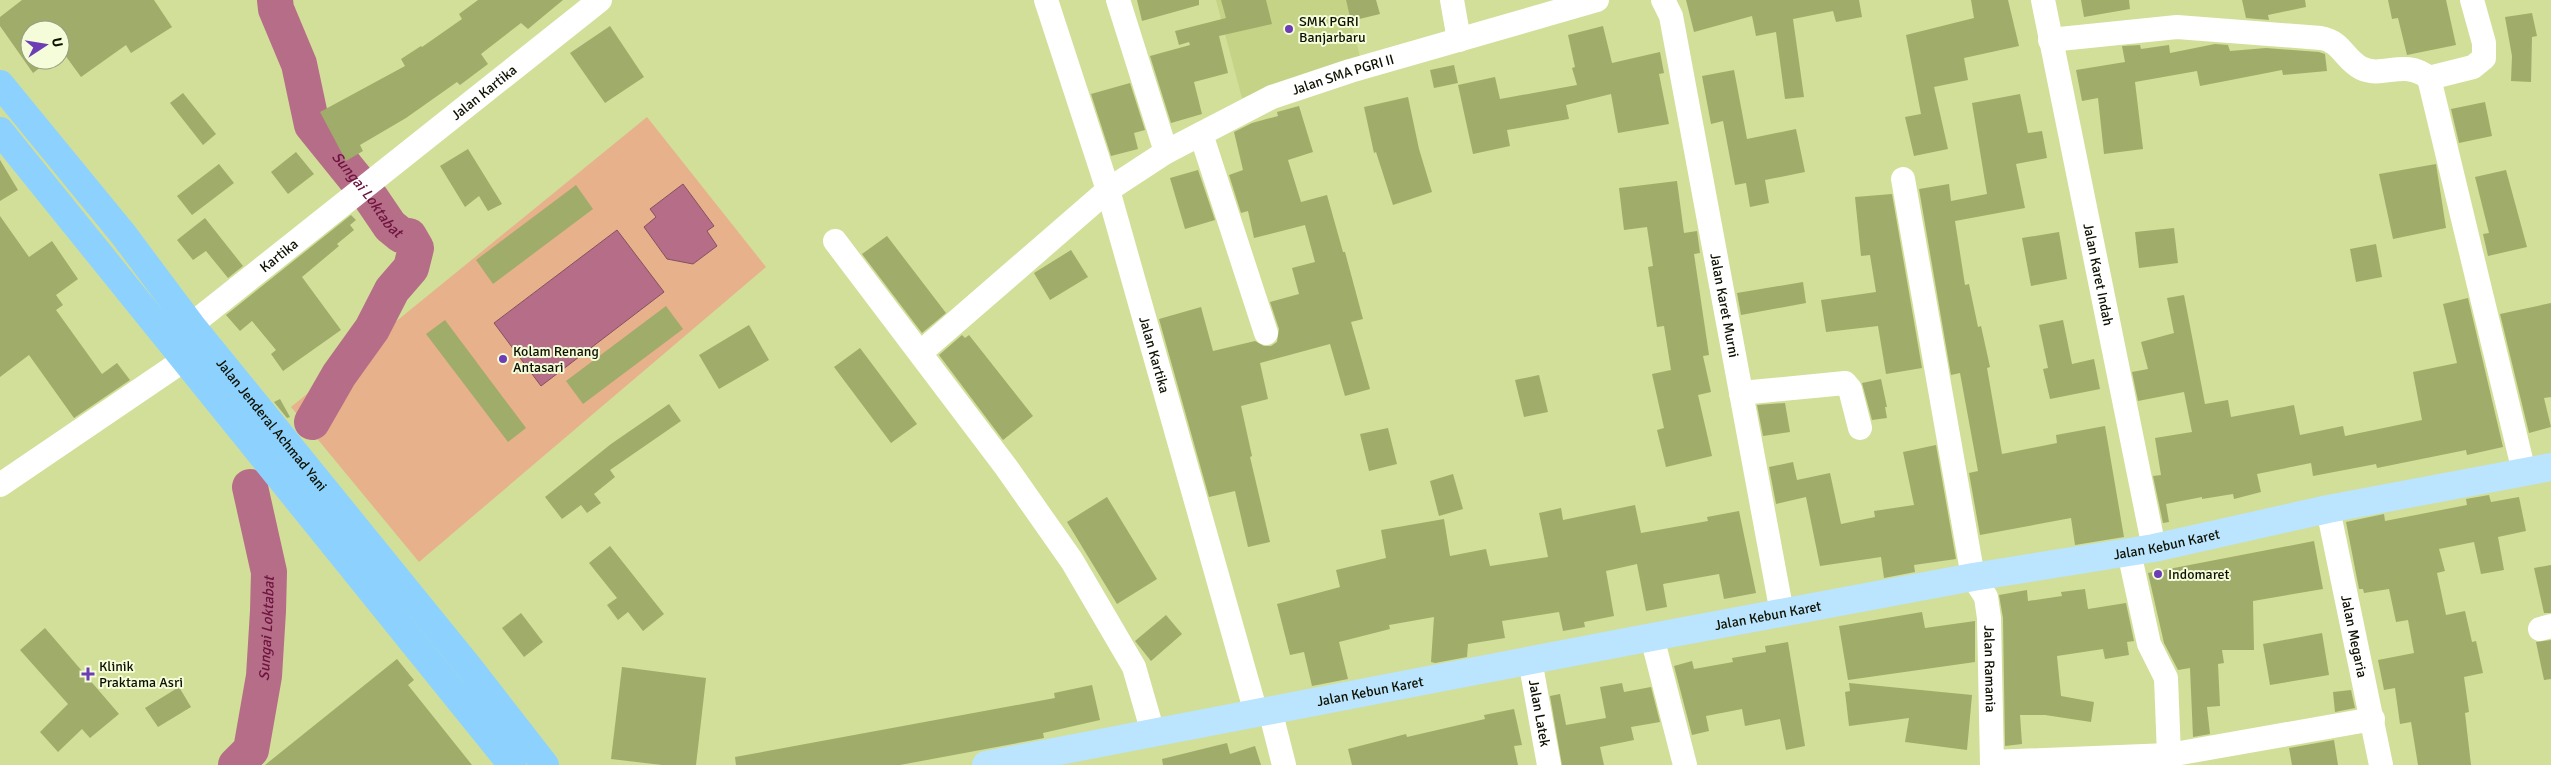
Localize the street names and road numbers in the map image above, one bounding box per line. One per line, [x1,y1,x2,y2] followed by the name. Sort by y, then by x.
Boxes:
[1289,50,1396,98] street label: Jalan SMA PGRI II
[448,61,520,124] street label: Jalan Kartika
[2080,222,2117,327] street label: Jalan Karet Indah
[256,235,301,276] street label: Kartika
[1707,252,1743,359] street label: Jalan Karet Murni
[1136,314,1174,395] street label: Jalan Kartika
[213,355,331,495] street label: Jalan Jenderal Achmad Yani
[2112,525,2221,563] street label: Jalan Kebun Karet
[2337,593,2371,679] street label: Jalan Megaria
[1713,597,1823,634] street label: Jalan Kebun Karet
[1981,625,1999,713] street label: Jalan Ramania
[1315,673,1425,710] street label: Jalan Kebun Karet
[1525,678,1554,748] street label: Jalan Latek

